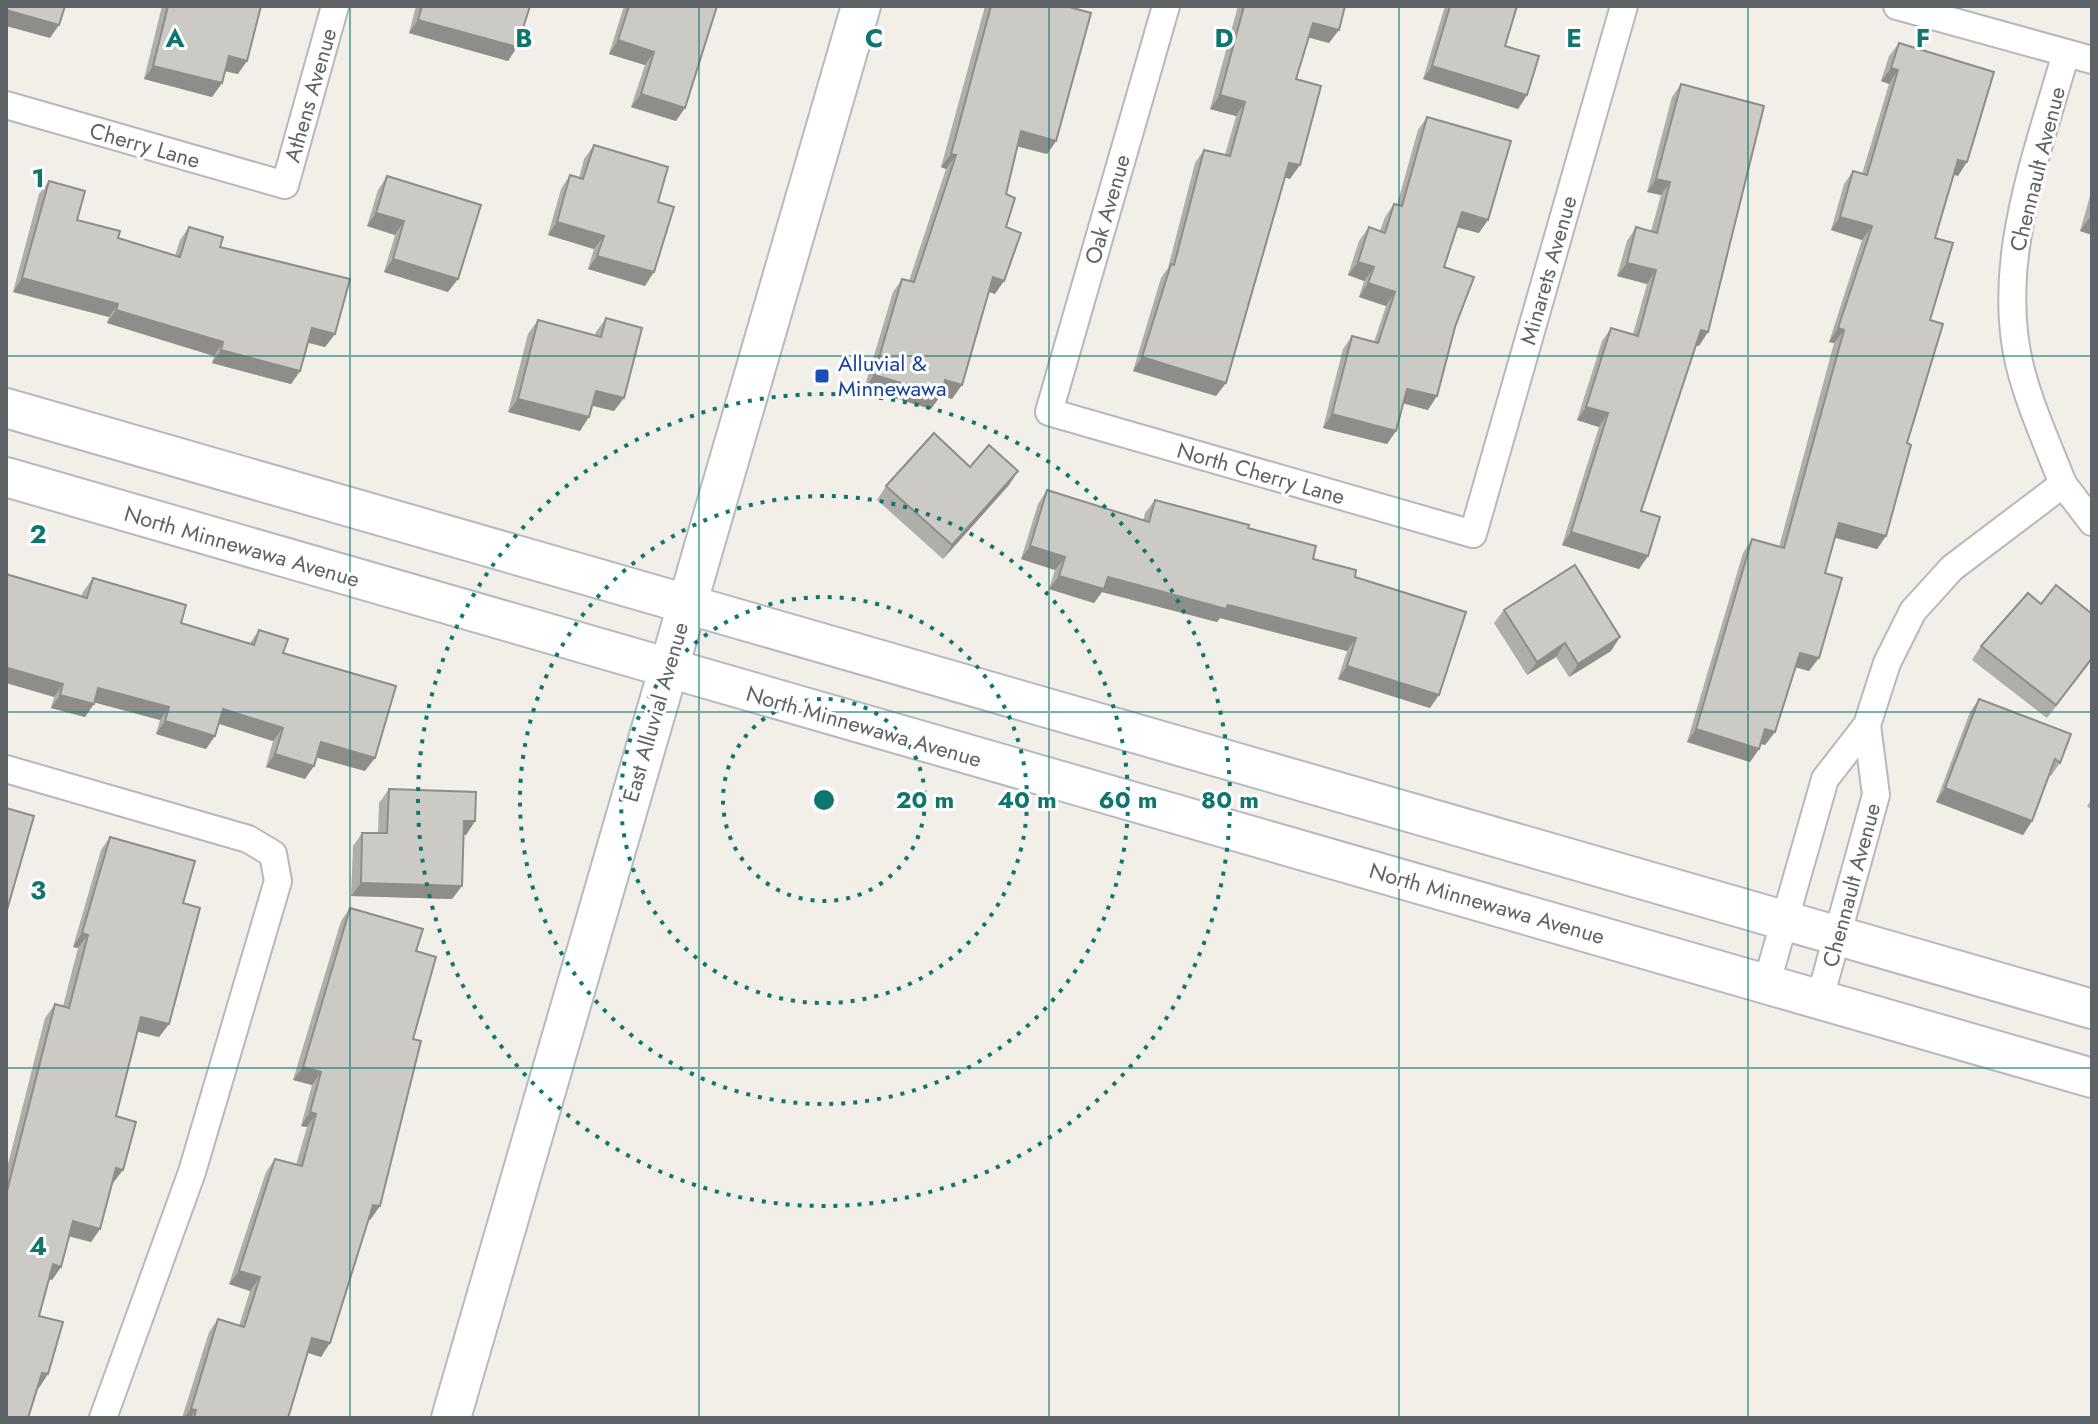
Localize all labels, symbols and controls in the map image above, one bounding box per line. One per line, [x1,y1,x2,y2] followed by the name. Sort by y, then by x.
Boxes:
[164,19,185,57] text: A
[515,19,533,57] text: B
[865,19,883,57] text: C
[1214,19,1234,57] text: D
[1566,19,1582,57] text: E
[1916,19,1930,57] text: F
[276,24,344,166] street label: Athens Avenue
[2001,83,2073,255] street label: Chennault Avenue
[86,114,204,176] street label: Cherry Lane
[1076,150,1138,268] street label: Oak Avenue
[31,159,45,197] text: 1
[1511,192,1585,348] street label: Minarets Avenue
[838,347,947,404] place label: Alluvial & Minnewawa
[813,367,831,385] marker: Alluvial & Minnewawa
[1173,434,1349,512] street label: North Cherry Lane
[120,497,364,595] street label: North Minnewawa Avenue
[29,515,47,553] text: 2
[614,618,696,806] street label: East Alluvial Avenue
[742,677,986,775] street label: North Minnewawa Avenue
[896,782,954,817] text: 20 m
[997,782,1057,817] text: 40 m
[1099,782,1157,817] text: 60 m
[1201,782,1259,817] text: 80 m
[810,786,838,814] centre of rings
[1814,799,1888,971] street label: Chennault Avenue
[1365,854,1609,952] street label: North Minnewawa Avenue
[30,871,46,909] text: 3
[29,1227,47,1265] text: 4

